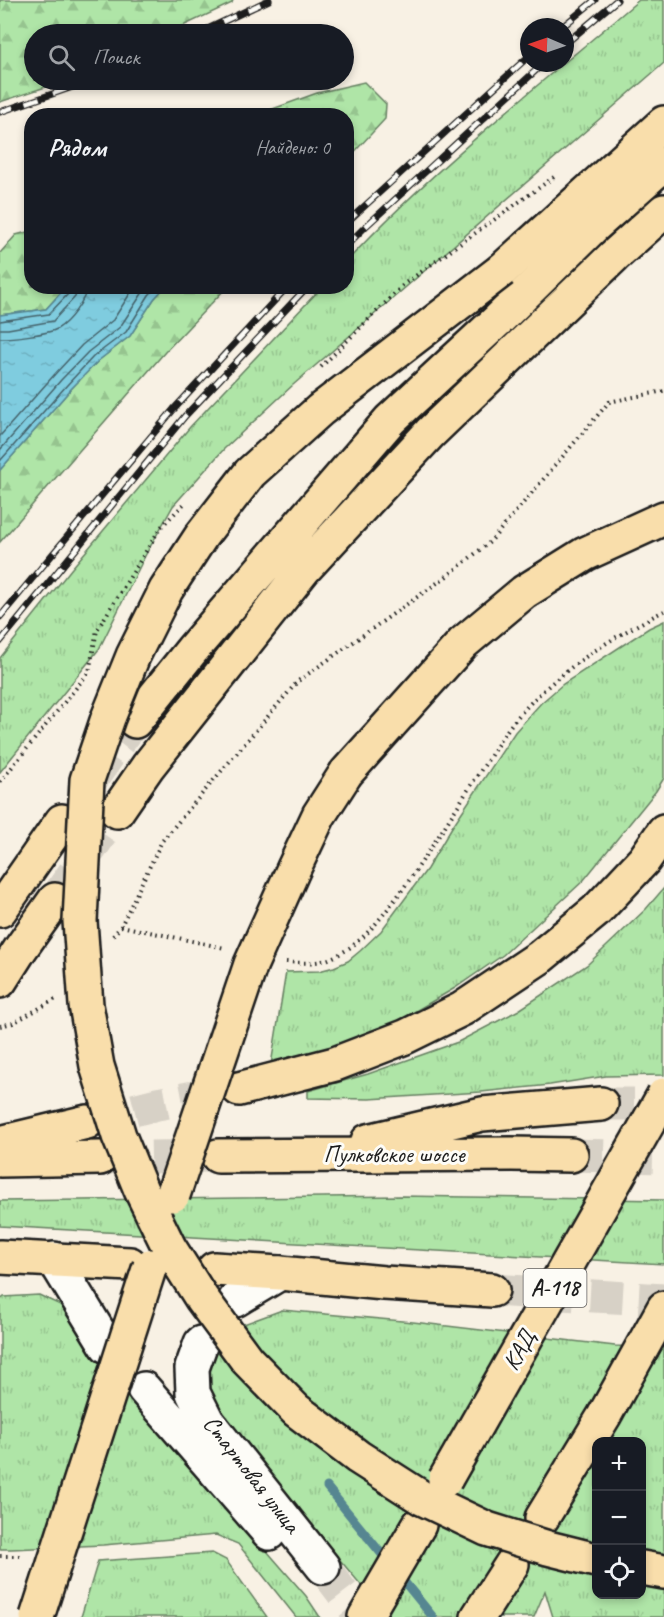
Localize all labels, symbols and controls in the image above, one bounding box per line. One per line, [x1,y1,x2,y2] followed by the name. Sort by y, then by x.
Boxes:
[520,18,574,72] north arrow
[24,24,354,90] search box
[45,41,78,74] icon: search
[93,43,139,71] text: Поиск
[48,131,106,164] text: Рядом
[255,135,330,160] text: Найдено: 0
[323,1139,467,1169] street label: Пулковское шоссе
[524,1269,586,1307] road number: А-118
[496,1323,543,1375] street label: КАД
[197,1409,308,1540] street label: Стартовая улица
[592,1437,646,1599] map controls
[592,1437,646,1491] button: +
[592,1491,646,1545] button: −
[592,1545,646,1599] button: locate

